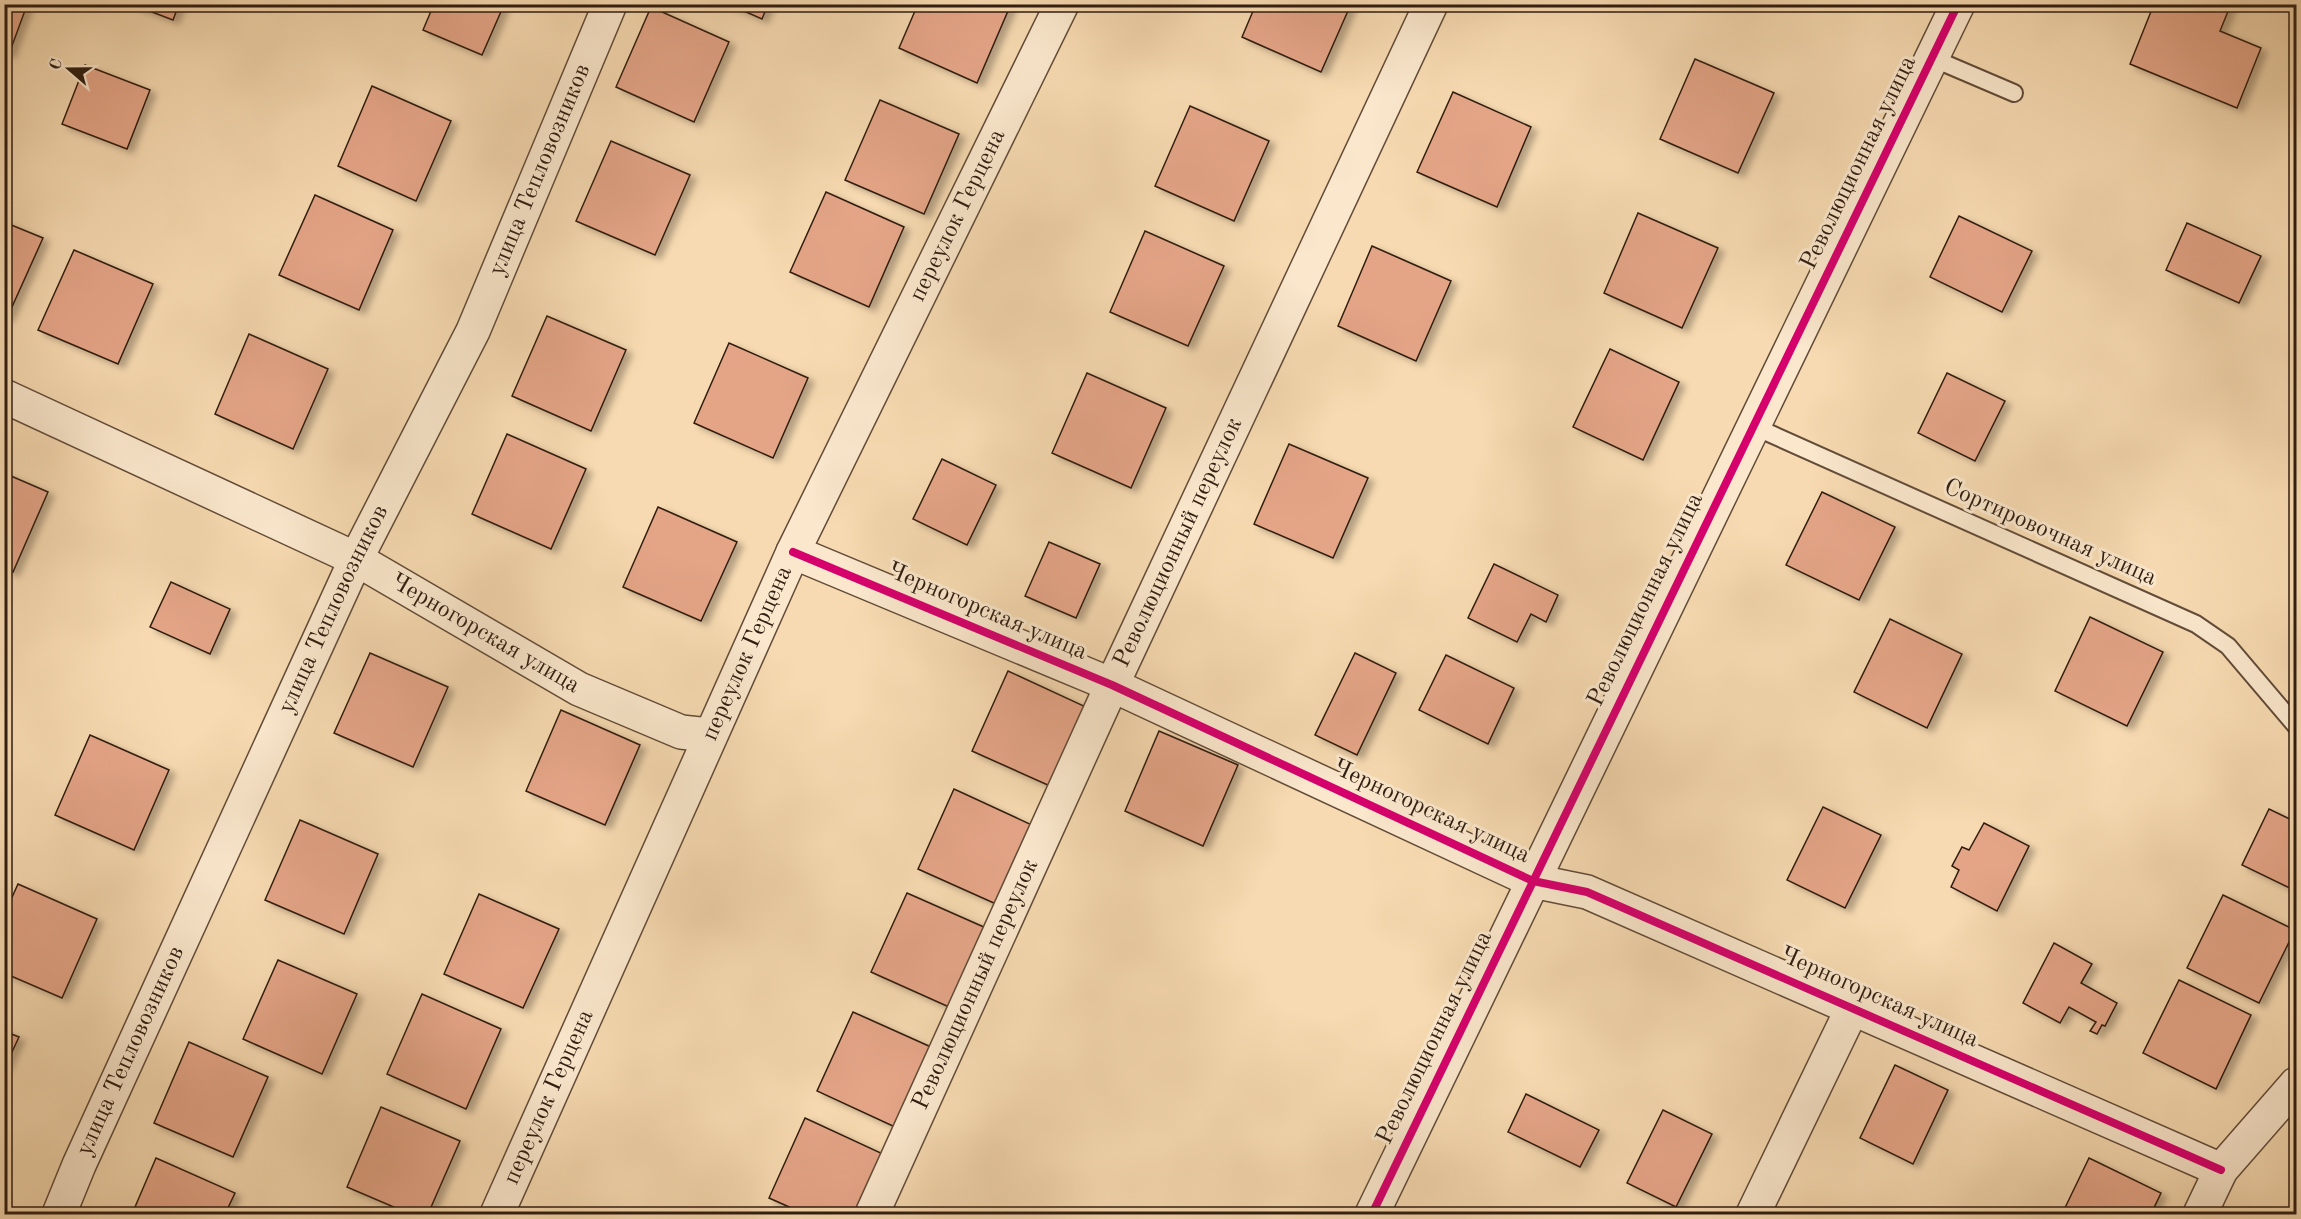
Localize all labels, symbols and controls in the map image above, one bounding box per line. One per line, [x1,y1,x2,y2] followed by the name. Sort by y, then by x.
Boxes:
[39,39,99,99] north arrow
[1797,52,1921,274] street label: Революционная улица
[47,57,66,72] text: С
[485,61,595,280] street label: улица Тепловозников
[906,126,1011,305] street label: переулок Герцена
[1110,414,1247,671] street label: Революционный переулок
[1940,475,2160,591] street label: Сортировочная улица
[1584,489,1708,711] street label: Революционная улица
[275,502,393,718] street label: улица Тепловозников
[884,559,1091,665] street label: Черногорская улица
[698,562,797,744] street label: переулок Герцена
[386,570,584,699] street label: Черногорская улица
[1329,756,1533,868] street label: Черногорская улица
[909,855,1043,1114] street label: Революционный переулок
[1373,927,1497,1149] street label: Революционная улица
[73,943,189,1160] street label: улица Тепловозников
[1776,943,1982,1053] street label: Черногорская улица
[500,1006,599,1188] street label: переулок Герцена

